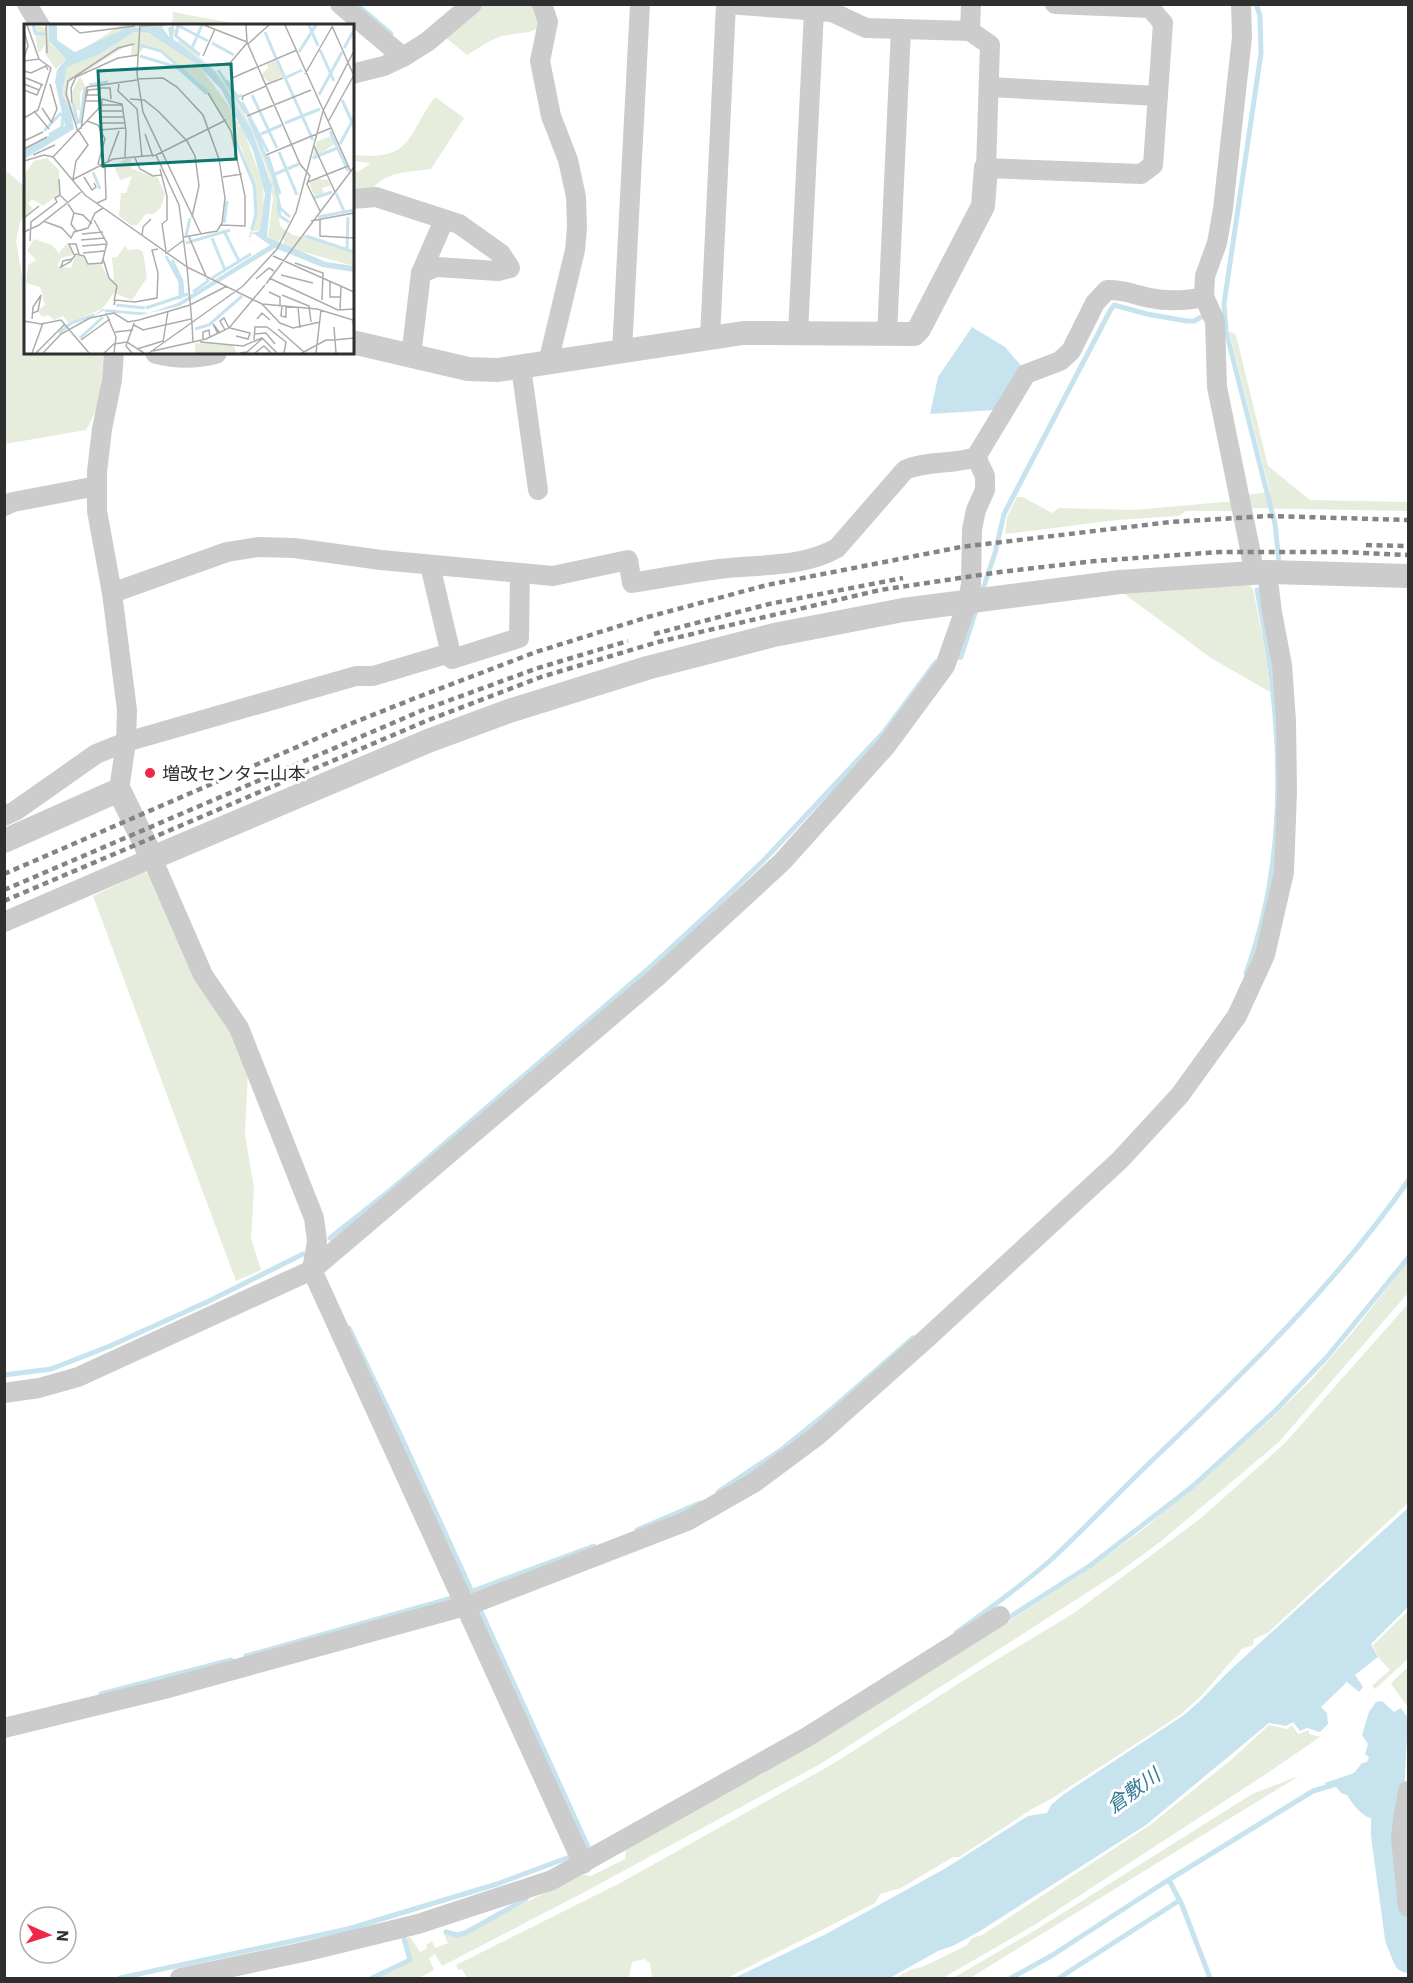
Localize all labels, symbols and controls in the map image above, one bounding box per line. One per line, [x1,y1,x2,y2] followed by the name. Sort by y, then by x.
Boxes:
[24,24,354,354] inset map
[162,762,306,785] place label: 増改センター山本
[143,766,157,780] marker: 増改センター山本
[1101,1760,1167,1819] water label: 倉敷川
[18,1905,78,1965] north arrow
[53,1929,73,1942] text: N

